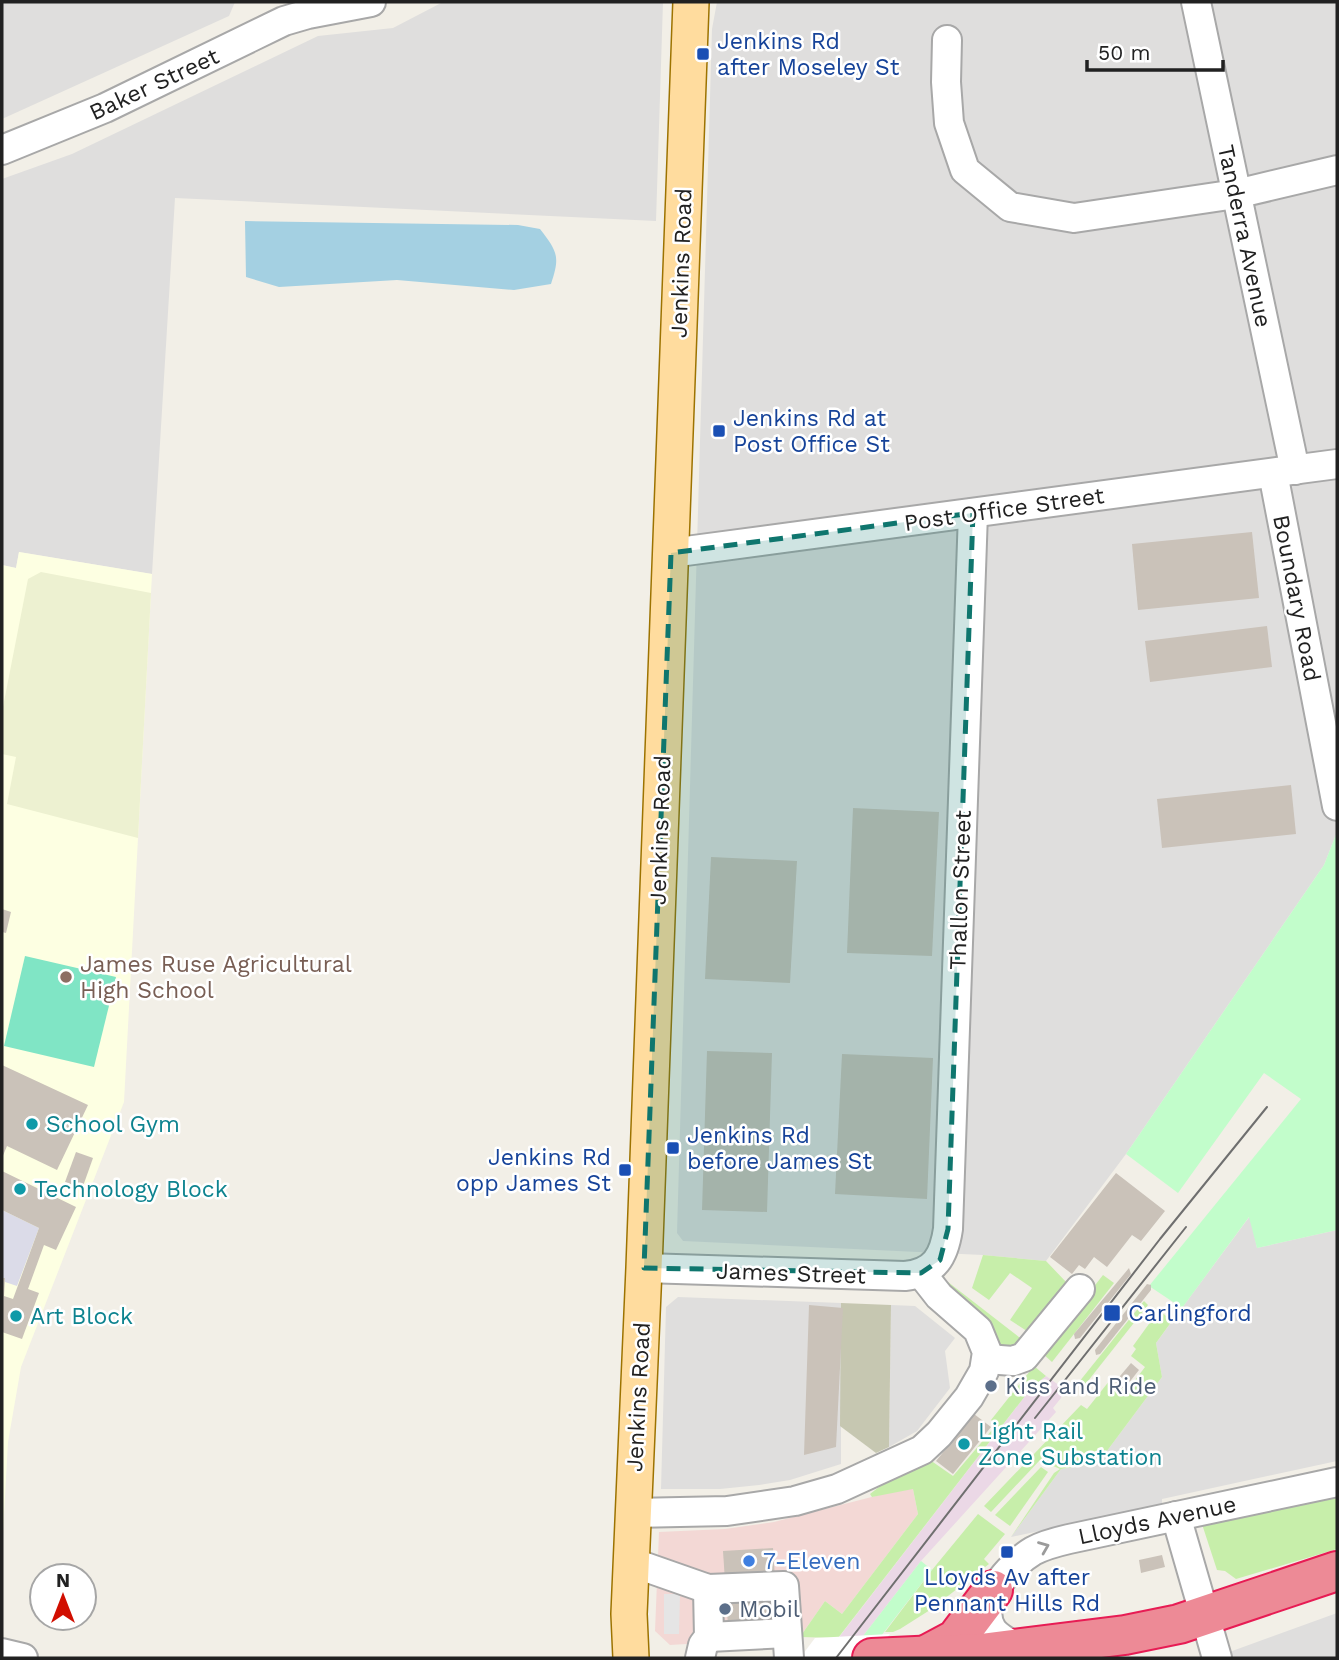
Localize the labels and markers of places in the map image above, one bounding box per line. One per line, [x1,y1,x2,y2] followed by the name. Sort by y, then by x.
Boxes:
[717,28,900,81] place label: Jenkins Rd after Moseley St
[695,46,711,62] marker: Jenkins Rd after Moseley St
[733,405,890,458] place label: Jenkins Rd at Post Office St
[711,423,727,439] marker: Jenkins Rd at Post Office St
[80,951,352,1004] place label: James Ruse Agricultural High School
[58,969,74,985] marker: James Ruse Agricultural High School
[46,1111,180,1138] place label: School Gym
[24,1116,40,1132] marker: School Gym
[687,1122,872,1175] place label: Jenkins Rd before James St
[665,1140,681,1156] marker: Jenkins Rd before James St
[456,1144,611,1197] place label: Jenkins Rd opp James St
[617,1162,633,1178] marker: Jenkins Rd opp James St
[34,1176,228,1203] place label: Technology Block
[12,1181,28,1197] marker: Technology Block
[1128,1300,1252,1327] place label: Carlingford
[30,1303,133,1330] place label: Art Block
[1102,1303,1122,1323] marker: Carlingford
[8,1308,24,1324] marker: Art Block
[1005,1373,1157,1400] place label: Kiss and Ride
[983,1378,999,1394] marker: Kiss and Ride
[978,1418,1162,1471] place label: Light Rail Zone Substation
[956,1436,972,1452] marker: Light Rail Zone Substation
[999,1544,1015,1560] marker: Lloyds Av after Pennant Hills Rd
[763,1548,861,1575] place label: 7-Eleven
[741,1553,757,1569] marker: 7-Eleven
[914,1564,1100,1617] place label: Lloyds Av after Pennant Hills Rd
[739,1596,800,1623] place label: Mobil
[717,1601,733,1617] marker: Mobil

